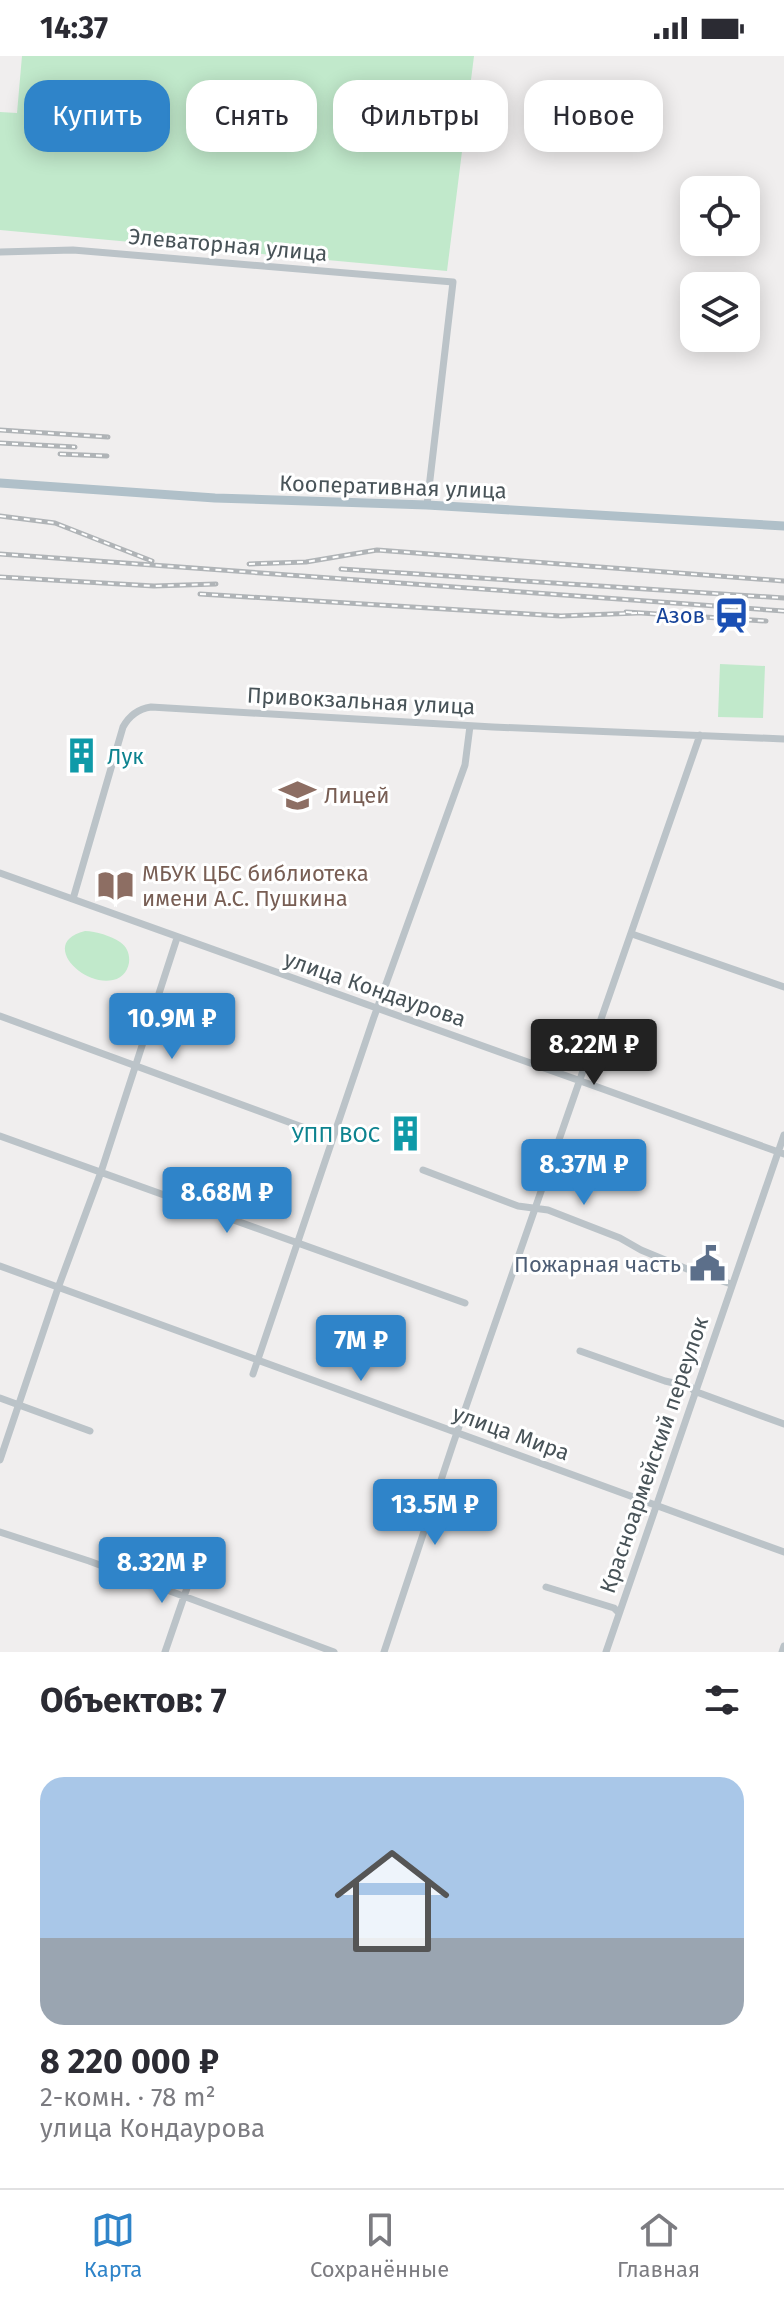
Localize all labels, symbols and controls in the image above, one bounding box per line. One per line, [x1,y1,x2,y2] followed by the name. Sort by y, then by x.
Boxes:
[40,10,108,46] text: 14:37
[24,80,170,152] chip: Купить
[186,80,317,152] chip: Снять
[333,80,508,152] chip: Фильтры
[524,80,663,152] chip: Новое
[680,176,760,352] map controls
[680,176,760,256] button: locate
[127,223,329,267] street label: Элеваторная улица
[680,272,760,352] button: layers
[279,470,507,504] street label: Кооперативная улица
[712,596,750,634] station icon: Азов
[656,602,705,629] place label: Азов
[246,682,476,720] street label: Привокзальная улица
[62,737,100,775] building icon: Лук
[107,743,144,770] place label: Лук
[279,776,317,814] school or university icon: Лицей
[324,782,390,809] place label: Лицей
[142,860,369,912] place label: МБУК ЦБС библиотека имени А.С. Пушкина
[97,867,135,905] library icon: МБУК ЦБС библиотека имени А.С. Пушкина
[281,945,469,1033] street label: улица Кондаурова
[98,993,246,1061] pin: 10.9M ₽
[127,1003,217,1034] text: 10.9M ₽
[520,1019,668,1087] pin: 8.22M ₽
[549,1029,639,1060] text: 8.22M ₽
[387,1115,425,1153] building icon: УПП ВОС
[292,1121,380,1148] place label: УПП ВОС
[510,1139,658,1207] pin: 8.37M ₽
[539,1149,629,1180] text: 8.37M ₽
[153,1167,301,1235] pin: 8.68M ₽
[181,1177,273,1208] text: 8.68M ₽
[688,1245,726,1283] public building icon: Пожарная часть
[514,1251,681,1278] place label: Пожарная часть
[594,1313,714,1597] street label: Красноармейский переулок
[314,1315,408,1383] pin: 7M ₽
[334,1325,388,1356] text: 7M ₽
[449,1399,573,1467] street label: улица Мира
[361,1479,509,1547] pin: 13.5M ₽
[391,1489,479,1520] text: 13.5M ₽
[88,1537,236,1605] pin: 8.32M ₽
[117,1547,207,1578] text: 8.32M ₽
[700,1678,744,1722] icon: filters
[40,1680,227,1721] text: Объектов: 7
[320,1829,464,1973] icon: home
[40,2041,219,2082] text: 8 220 000 ₽
[40,2082,216,2113] text: 2-комн. · 78 m²
[40,2113,265,2144] text: улица Кондаурова
[84,2208,142,2283] tab: Карта
[310,2208,449,2283] tab: Сохранённые
[617,2208,700,2283] tab: Главная

